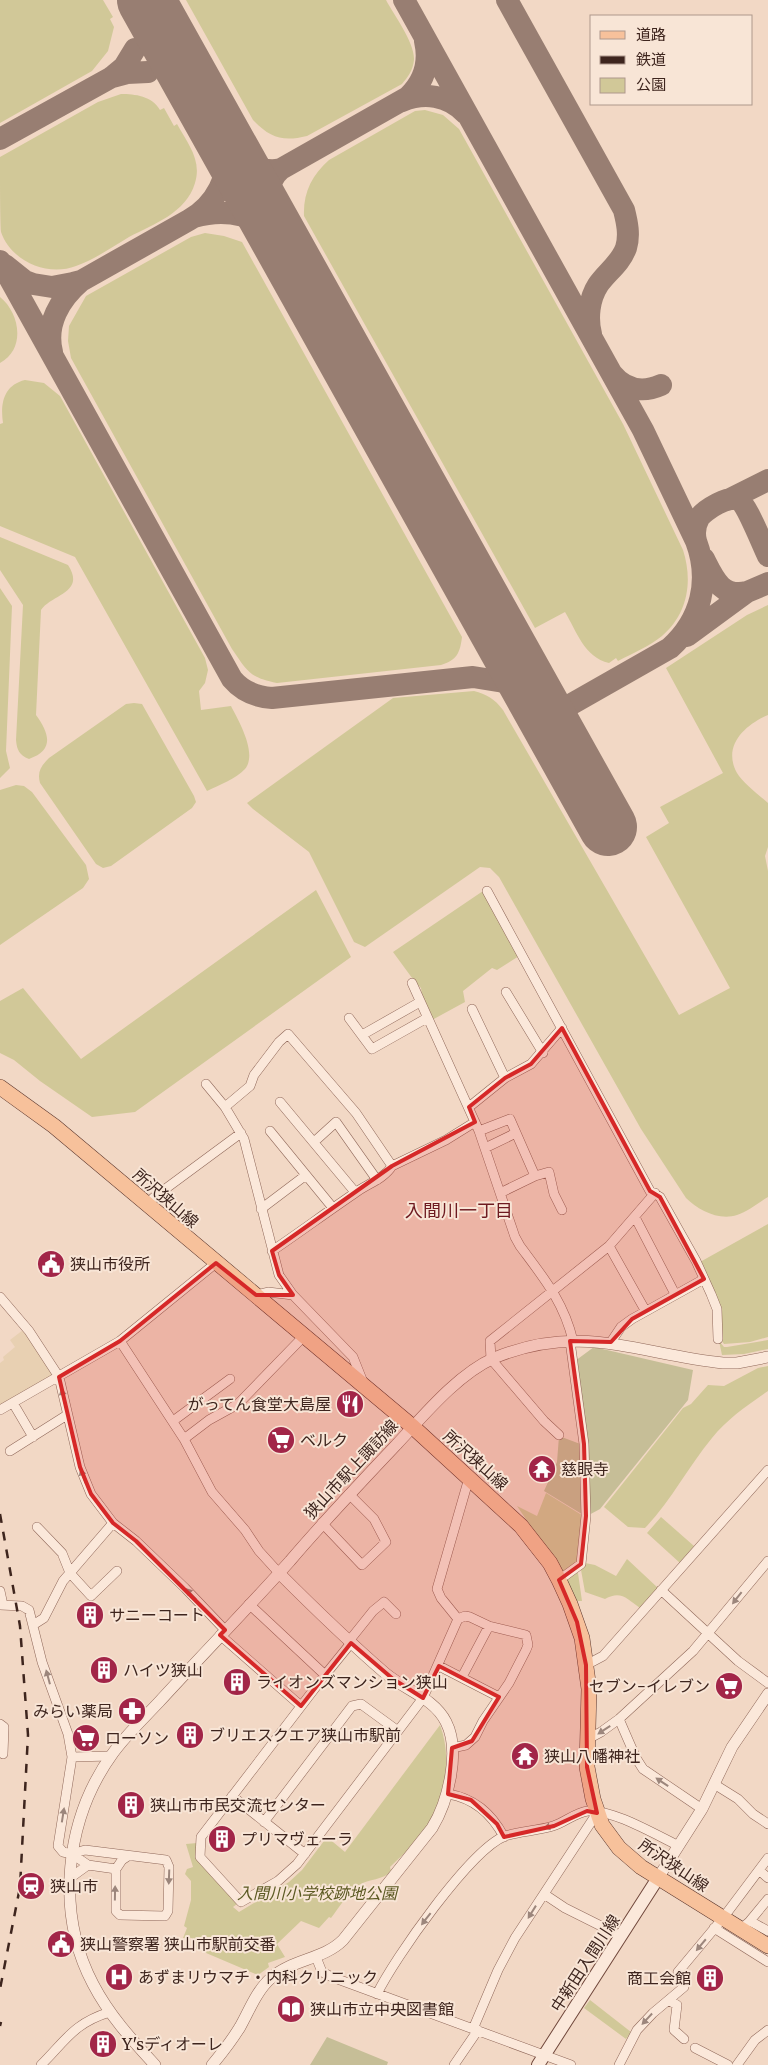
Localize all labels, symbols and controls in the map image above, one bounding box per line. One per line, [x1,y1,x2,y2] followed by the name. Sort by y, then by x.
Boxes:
[590,15,753,105] legend
[636,25,666,44] text: 道路
[636,50,666,69] text: 鉄道
[636,75,666,94] text: 公園
[129,1164,203,1232] street label: 所沢狭山線
[405,1199,513,1222] district label: 入間川一丁目
[36,1249,66,1279] public building icon: 狭山市役所
[70,1254,150,1274] place label: 狭山市役所
[59,1388,67,1403] one-way arrow
[335,1389,365,1419] restaurant icon: がってん食堂大島屋
[188,1394,331,1414] place label: がってん食堂大島屋
[300,1415,402,1523] street label: 狭山市駅上諏訪線
[266,1425,296,1455] supermarket icon: ベルク
[440,1426,512,1494] street label: 所沢狭山線
[300,1430,348,1450] place label: ベルク
[527,1454,557,1484] temple icon: 慈眼寺
[561,1459,609,1479] place label: 慈眼寺
[79,1468,87,1483] one-way arrow
[185,1589,197,1601] one-way arrow
[731,1592,742,1605] one-way arrow
[75,1600,105,1630] building icon: サニーコート
[109,1605,205,1625] place label: サニーコート
[89,1655,119,1685] building icon: ハイツ狭山
[123,1660,203,1680] place label: ハイツ狭山
[222,1667,252,1697] building icon: ライオンズマンション狭山
[44,1670,52,1685] one-way arrow
[714,1671,744,1701] supermarket icon: セブン-イレブン
[256,1672,448,1692] place label: ライオンズマンション狭山
[589,1676,710,1696] place label: セブン-イレブン
[117,1696,147,1726] pharmacy icon: みらい薬局
[33,1701,113,1721] place label: みらい薬局
[175,1720,205,1750] building icon: ブリエスクエア狭山市駅前
[71,1723,101,1753] supermarket icon: ローソン
[209,1725,401,1745] place label: ブリエスクエア狭山市駅前
[597,1725,610,1734] one-way arrow
[105,1728,169,1748] place label: ローソン
[510,1741,540,1771] temple icon: 狭山八幡神社
[544,1746,640,1766] place label: 狭山八幡神社
[655,1777,668,1787] one-way arrow
[116,1790,146,1820] building icon: 狭山市市民交流センター
[150,1795,326,1815] place label: 狭山市市民交流センター
[60,1807,68,1823] one-way arrow
[544,1822,559,1830] one-way arrow
[207,1824,237,1854] building icon: プリマヴェーラ
[241,1829,353,1849] place label: プリマヴェーラ
[635,1834,713,1896] street label: 所沢狭山線
[165,1869,173,1885] one-way arrow
[16,1871,46,1901] station icon: 狭山市
[50,1876,98,1896] place label: 狭山市
[237,1883,399,1903] park label: 入間川小学校跡地公園
[111,1885,119,1901] one-way arrow
[527,1906,536,1919] one-way arrow
[546,1911,624,2015] street label: 中新田入間川線
[421,1912,431,1926] one-way arrow
[46,1929,76,1959] public building icon: 狭山警察署 狭山市駅前交番
[80,1934,276,1954] place label: 狭山警察署 狭山市駅前交番
[695,1938,706,1951] one-way arrow
[104,1962,134,1992] hospital icon: あずまリウマチ・内科クリニック
[695,1963,725,1993] building icon: 商工会館
[138,1967,378,1987] place label: あずまリウマチ・内科クリニック
[627,1968,691,1988] place label: 商工会館
[276,1994,306,2024] library icon: 狭山市立中央図書館
[310,1999,454,2019] place label: 狭山市立中央図書館
[641,2013,653,2025] one-way arrow
[88,2029,118,2059] building icon: Y'sディオーレ
[121,2034,223,2054] place label: Y'sディオーレ

